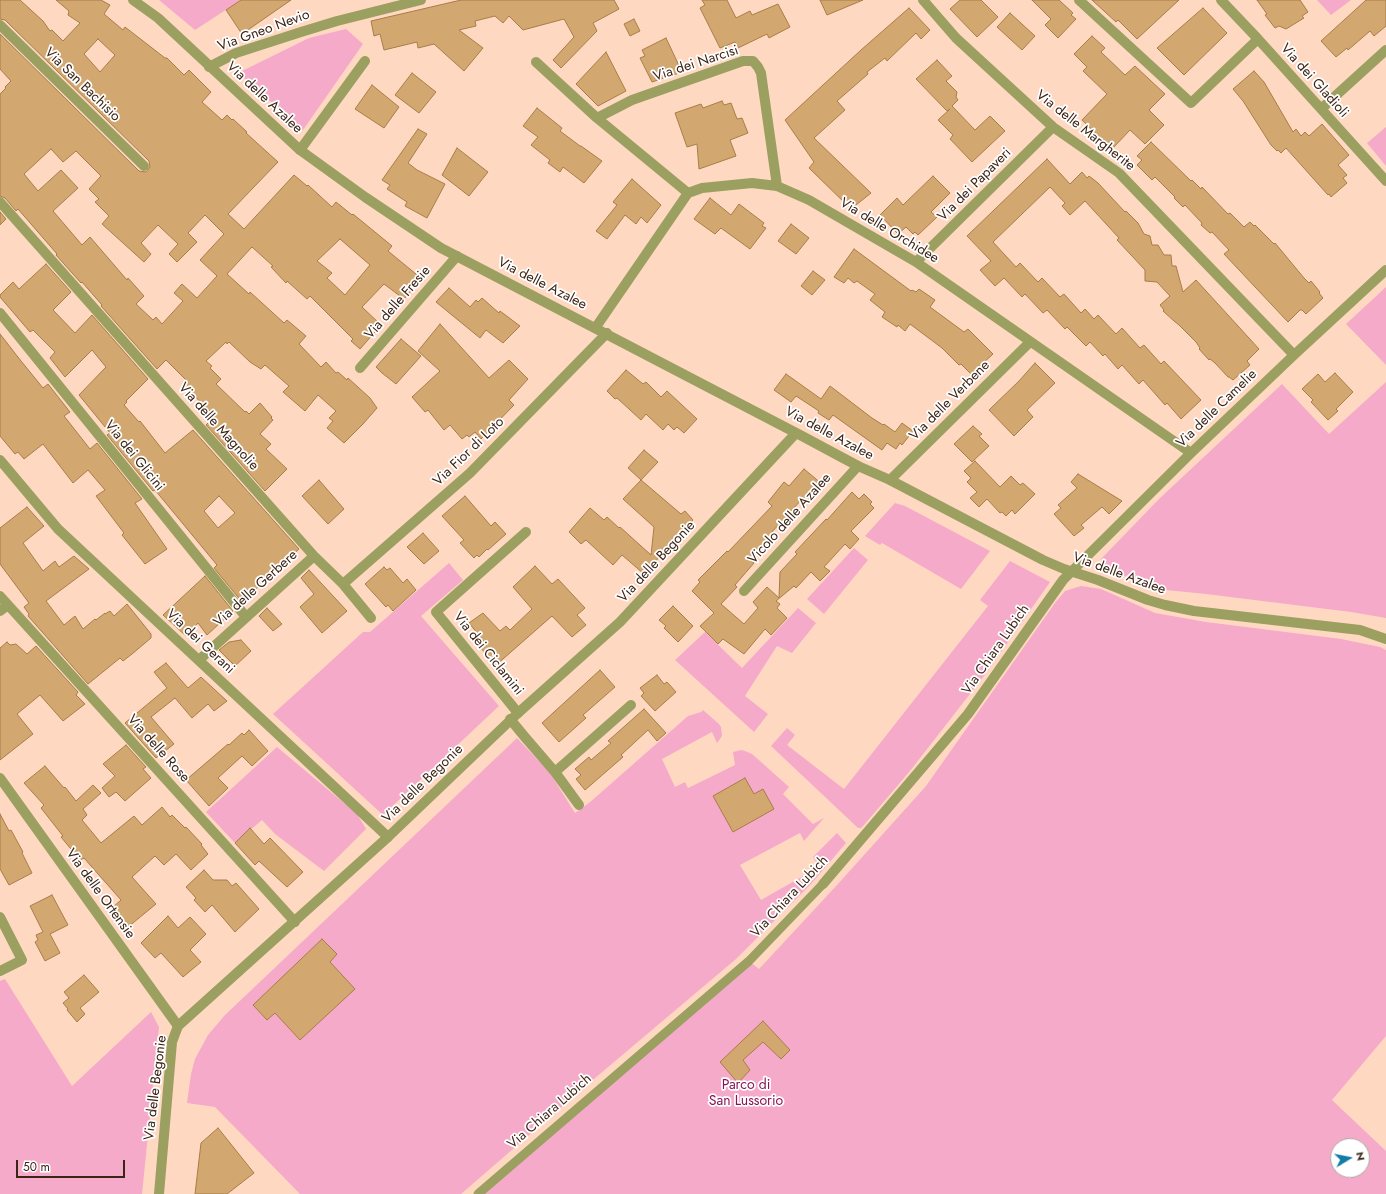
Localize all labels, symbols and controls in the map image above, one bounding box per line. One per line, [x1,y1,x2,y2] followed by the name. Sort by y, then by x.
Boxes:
[216,7,312,55] street label: Via Gneo Nevio
[1276,41,1352,121] street label: Via dei Gladioli
[651,42,741,86] street label: Via dei Narcisi
[41,45,123,125] street label: Via San Bachisio
[223,59,305,137] street label: Via delle Azalee
[1032,87,1138,175] street label: Via delle Margherite
[935,145,1015,225] street label: Via dei Papaveri
[836,195,942,267] street label: Via delle Orchidee
[495,254,589,314] street label: Via delle Azalee
[362,263,434,343] street label: Via delle Fresie
[906,357,994,445] street label: Via delle Verbene
[1173,366,1261,452] street label: Via delle Camelie
[174,380,262,474] street label: Via delle Magnolie
[782,404,876,464] street label: Via delle Azalee
[430,414,508,490] street label: Via Fior di Loto
[100,417,168,495] street label: Via dei Glicini
[745,470,835,568] street label: Vicolo delle Azalee
[615,518,699,606] street label: Via delle Begonie
[211,547,301,631] street label: Via delle Gerbere
[1070,549,1168,599] street label: Via delle Azalee
[959,602,1033,698] street label: Via Chiara Lubich
[162,606,238,678] street label: Via dei Gerani
[449,609,527,699] street label: Via dei Ciclamini
[123,712,193,786] street label: Via delle Rose
[379,741,467,827] street label: Via delle Begonie
[62,846,138,942] street label: Via delle Ortensie
[748,853,832,941] street label: Via Chiara Lubich
[141,1035,171,1141] street label: Via delle Begonie
[505,1071,595,1153] street label: Via Chiara Lubich
[709,1078,783,1110] park label: Parco di San Lussorio
[1330,1138,1370,1178] north arrow
[1352,1150,1369,1162] text: N
[18,1152,127,1178] scale bar
[23,1158,50,1176] text: 50 m

